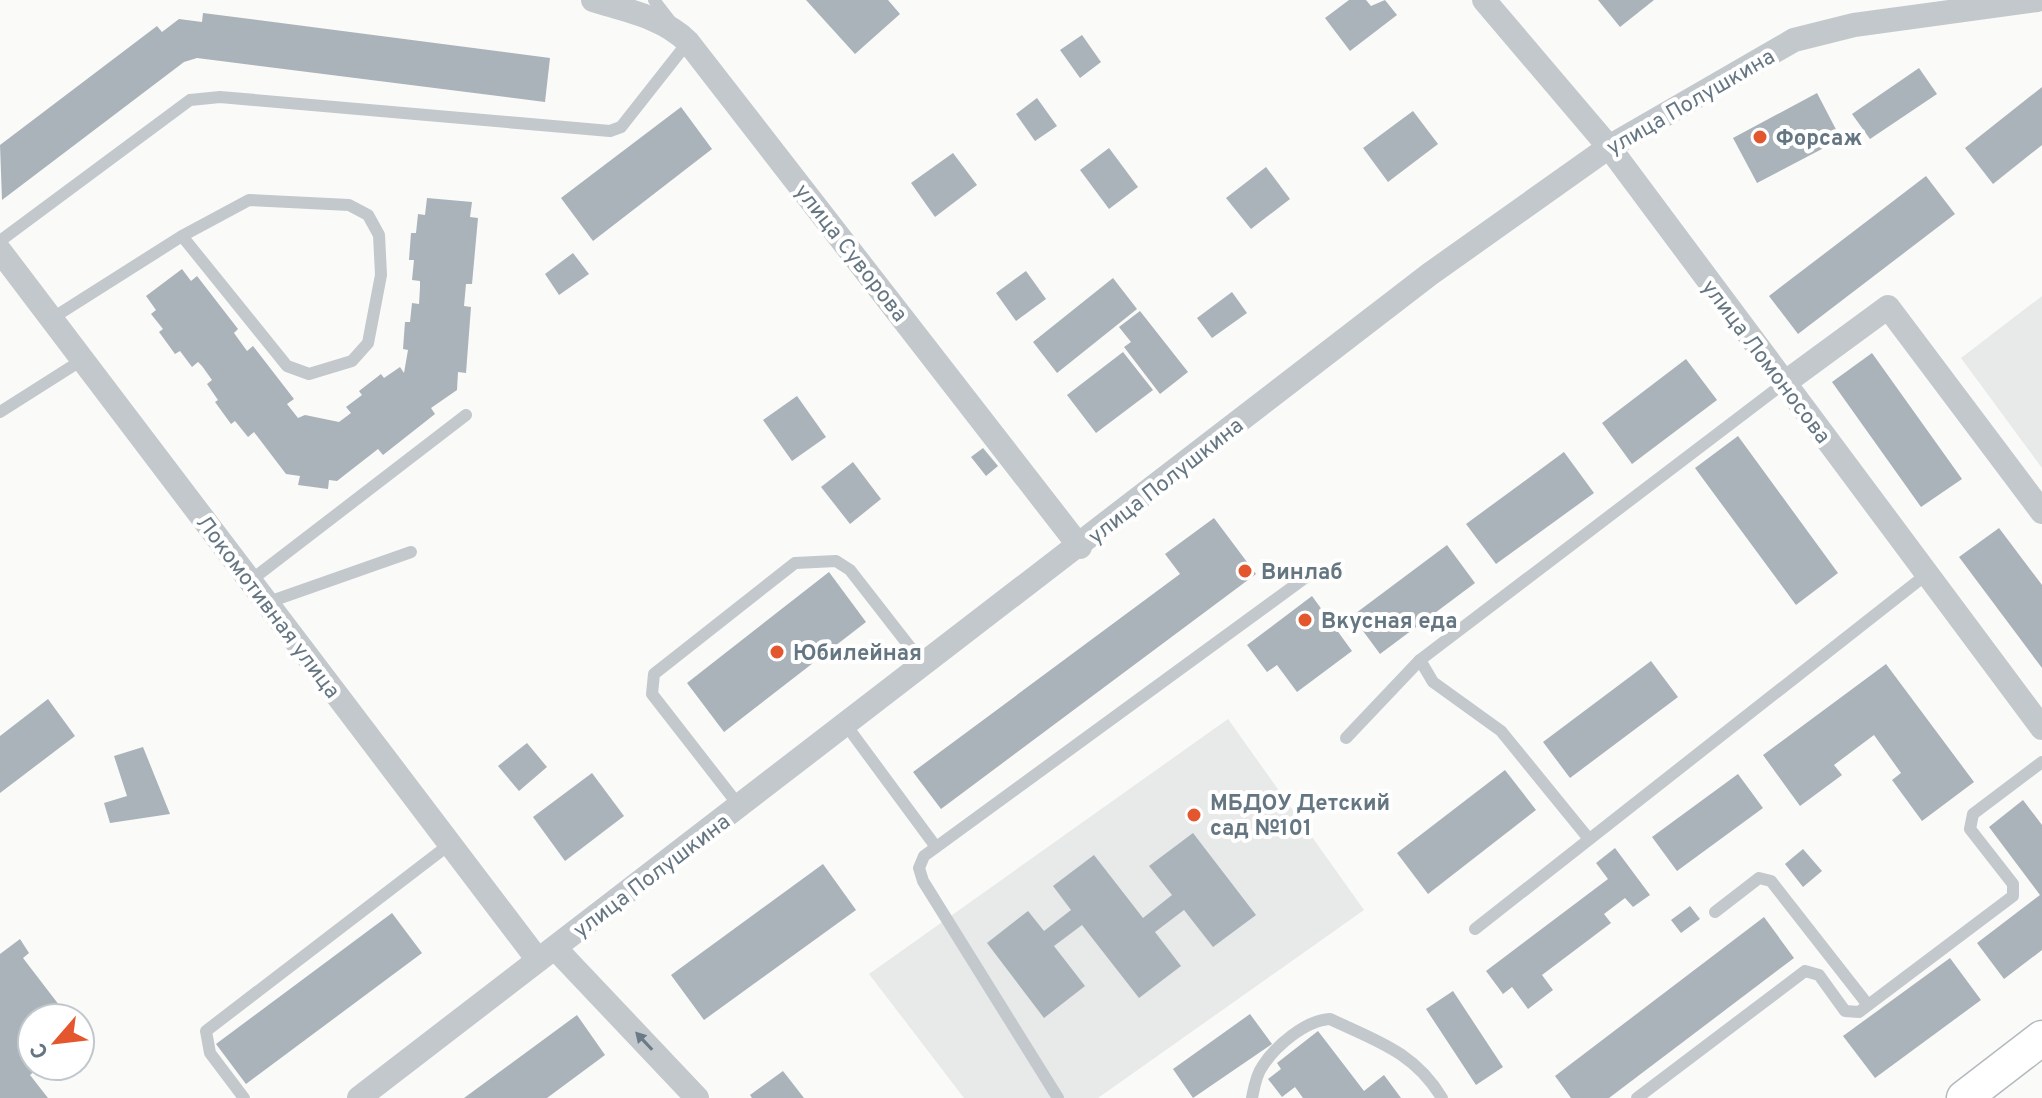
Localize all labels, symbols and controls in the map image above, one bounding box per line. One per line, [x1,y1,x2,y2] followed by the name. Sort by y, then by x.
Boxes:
[1602,44,1780,162] street label: улица Полушкина
[1776,126,1862,153] place label: Форсаж
[1751,128,1769,146] marker: Форсаж
[788,179,912,328] street label: улица Суворова
[1695,275,1835,450] street label: улица Ломоносова
[1083,413,1250,551] street label: улица Полушкина
[189,510,345,705] street label: Локомотивная улица
[1261,560,1343,587] place label: Винлаб
[1236,562,1254,580] marker: Винлаб
[1321,609,1457,636] place label: Вкусная еда
[1296,611,1314,629] marker: Вкусная еда
[793,641,922,668] place label: Юбилейная
[768,643,786,661] marker: Юбилейная
[1210,791,1390,843] place label: МБДОУ Детский сад №101
[1185,806,1203,824] marker: МБДОУ Детский сад №101
[569,809,736,945] street label: улица Полушкина
[16,1002,96,1082] north arrow
[636,1031,654,1050] one-way arrow
[25,1038,56,1063] text: С

